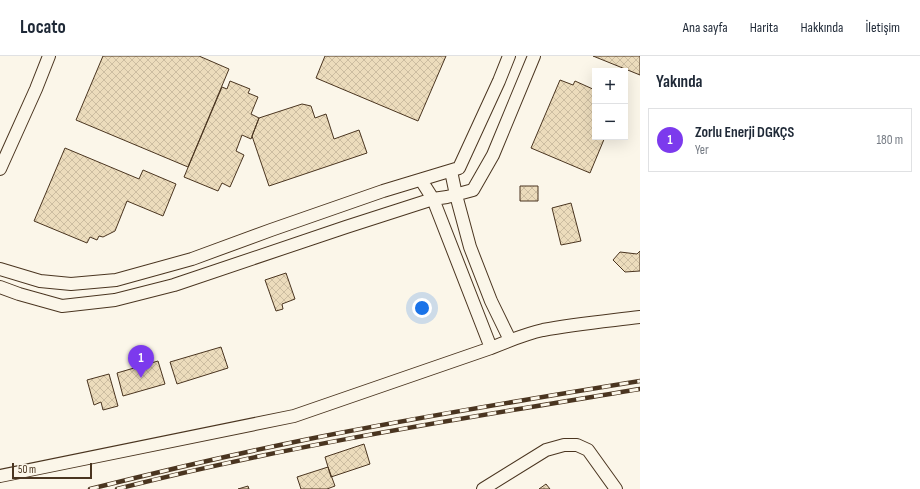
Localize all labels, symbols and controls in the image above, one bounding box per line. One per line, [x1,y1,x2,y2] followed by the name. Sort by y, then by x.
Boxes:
[20,16,66,39] text: Locato
[683,19,728,36] text: Ana sayfa
[750,19,778,36] text: Harita
[800,19,843,36] text: Hakkında
[865,19,900,36] text: İletişim
[592,68,628,140] map controls
[592,68,628,104] button: +
[656,72,703,92] text: Yakında
[592,104,628,140] button: −
[695,123,794,142] text: Zorlu Enerji DGKÇS
[667,132,673,148] text: 1
[877,132,903,148] text: 180 m
[695,142,709,158] text: Yer
[412,298,432,318] your location
[128,345,154,378] pin: 1
[12,461,92,480] scale bar
[18,463,36,476] text: 50 m

